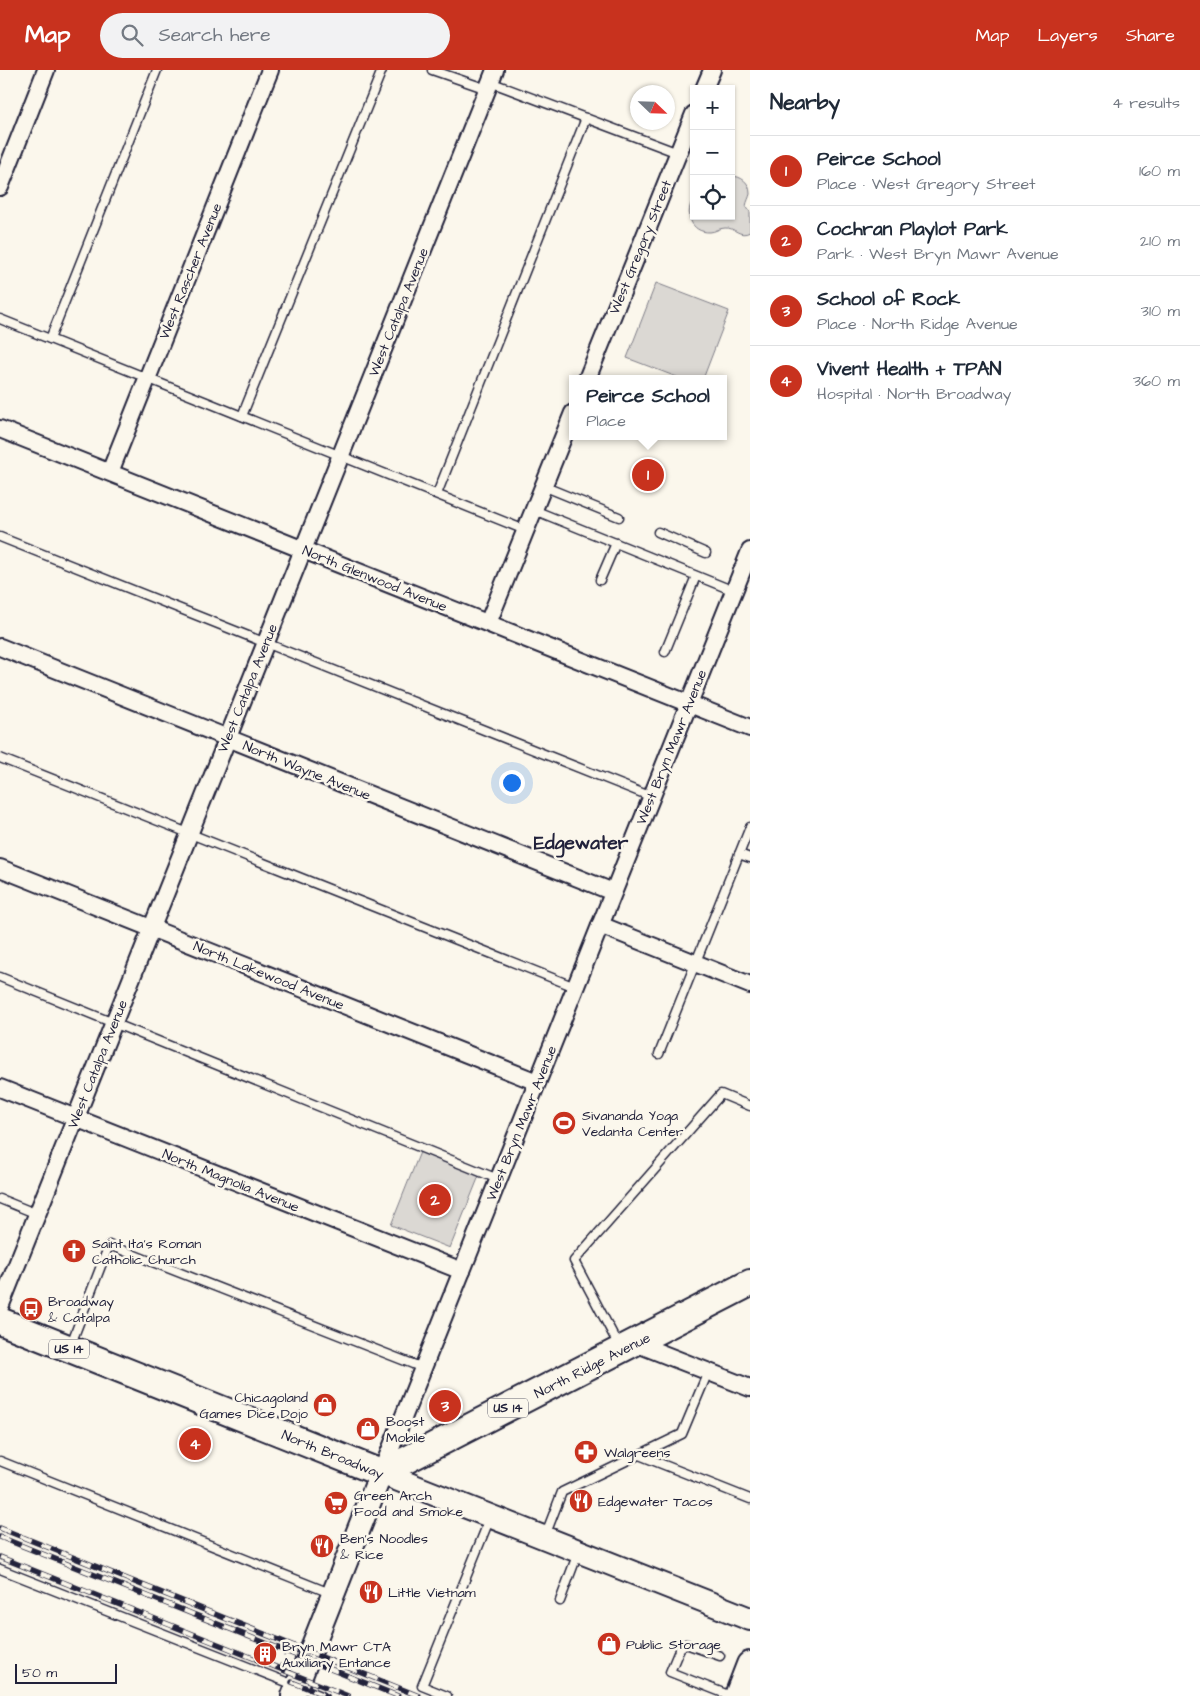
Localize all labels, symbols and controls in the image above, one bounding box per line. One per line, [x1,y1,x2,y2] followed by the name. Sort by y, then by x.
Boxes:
[100,13,450,58] search box
[25,18,70,52] text: Map
[118,21,146,49] icon: search
[158,22,271,49] text: Search here
[975,23,1009,48] text: Map
[1037,23,1098,48] text: Layers
[1126,23,1175,48] text: Share
[630,85,675,130] north arrow
[690,85,735,220] map controls
[690,85,735,130] button: +
[770,88,840,117] text: Nearby
[1112,92,1180,114] text: 4 results
[690,130,735,175] button: −
[817,146,941,173] text: Peirce School
[785,160,787,182] text: 1
[1139,160,1180,182] text: 160 m
[817,173,1036,195] text: Place · West Gregory Street
[690,175,735,220] button: locate
[605,177,677,318] street label: West Gregory Street
[154,200,228,343] street label: West Rascher Avenue
[817,216,1008,243] text: Cochran Playlot Park
[781,230,791,252] text: 2
[1140,230,1180,252] text: 210 m
[817,243,1059,265] text: Park · West Bryn Mawr Avenue
[364,245,434,380] street label: West Catalpa Avenue
[817,286,960,313] text: School of Rock
[782,300,790,322] text: 3
[1141,300,1180,322] text: 310 m
[817,313,1018,335] text: Place · North Ridge Avenue
[817,356,1001,383] text: Vivent Health + TPAN
[781,370,791,392] text: 4
[1133,370,1180,392] text: 360 m
[569,375,727,440] popup
[586,383,710,410] text: Peirce School
[817,383,1011,405] text: Hospital · North Broadway
[586,410,626,432] text: Place
[632,456,664,494] pin: 1
[299,541,450,617] street label: North Glenwood Avenue
[213,621,283,756] street label: West Catalpa Avenue
[632,666,712,828] street label: West Bryn Mawr Avenue
[240,736,374,806] street label: North Wayne Avenue
[499,770,525,796] your location
[534,830,629,858] district label: Edgewater
[190,937,347,1015] street label: North Lakewood Avenue
[63,997,133,1132] street label: West Catalpa Avenue
[482,1042,562,1204] street label: West Bryn Mawr Avenue
[582,1106,684,1142] place label: Sivananda Yoga Vedanta Center
[551,1110,577,1136] sports icon: Sivananda Yoga Vedanta Center
[159,1144,302,1218] street label: North Magnolia Avenue
[419,1181,451,1219] pin: 2
[92,1234,201,1270] place label: Saint Ita's Roman Catholic Church
[61,1238,87,1264] church icon: Saint Ita's Roman Catholic Church
[48,1292,114,1328] place label: Broadway & Catalpa
[18,1296,44,1322] bus stop icon: Broadway & Catalpa
[531,1328,654,1404] street label: North Ridge Avenue
[49,1340,89,1358] road number: US 14
[429,1387,461,1425] pin: 3
[200,1388,308,1424] place label: Chicagoland Games Dice Dojo
[312,1392,338,1418] shop icon: Chicagoland Games Dice Dojo
[488,1399,528,1418] road number: US 14
[386,1412,426,1448] place label: Boost Mobile
[355,1416,381,1442] shop icon: Boost Mobile
[179,1425,211,1463] pin: 4
[279,1425,387,1485] street label: North Broadway
[573,1439,599,1465] pharmacy icon: Walgreens
[604,1443,671,1463] place label: Walgreens
[354,1486,464,1522] place label: Green Arch Food and Smoke
[568,1488,594,1514] restaurant icon: Edgewater Tacos
[323,1490,349,1516] supermarket icon: Green Arch Food and Smoke
[598,1492,713,1512] place label: Edgewater Tacos
[340,1529,428,1565] place label: Ben's Noodles & Rice
[309,1533,335,1559] restaurant icon: Ben's Noodles & Rice
[358,1579,384,1605] restaurant icon: Little Vietnam
[388,1583,476,1603] place label: Little Vietnam
[596,1631,622,1657] shop icon: Public Storage
[626,1635,721,1655] place label: Public Storage
[282,1637,391,1673] place label: Bryn Mawr CTA Auxiliary Entance
[252,1641,278,1667] building icon: Bryn Mawr CTA Auxiliary Entance
[15,1661,118,1684] scale bar
[22,1663,57,1683] text: 50 m

